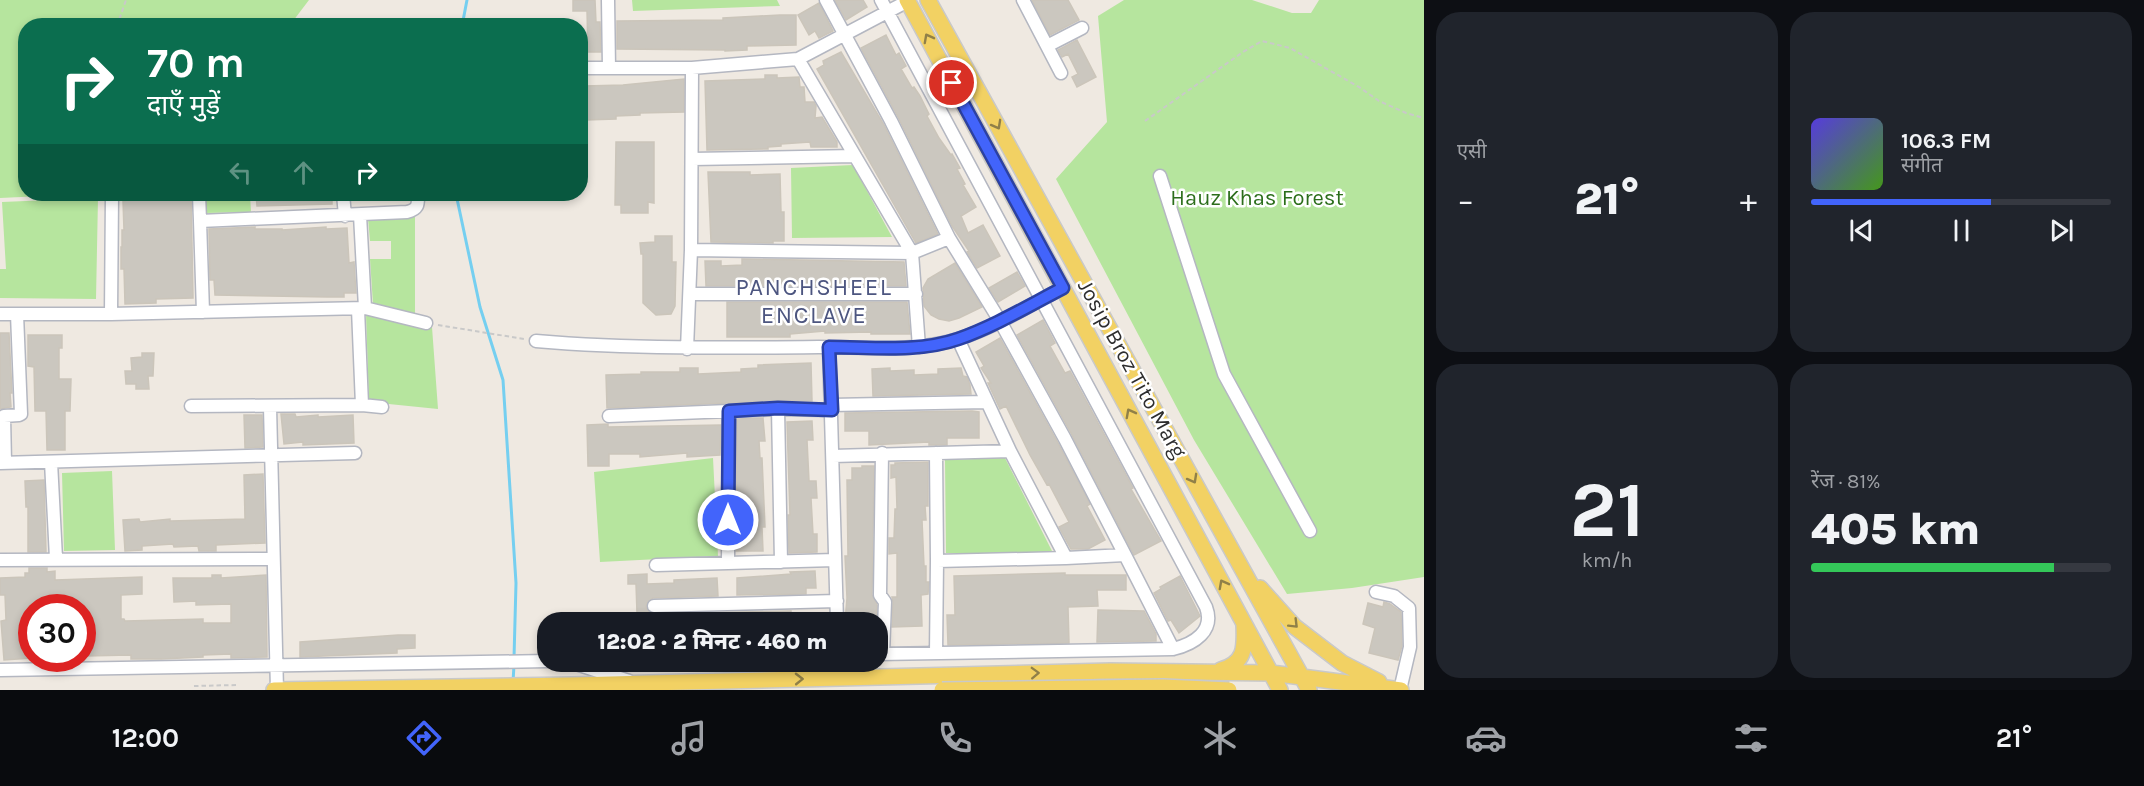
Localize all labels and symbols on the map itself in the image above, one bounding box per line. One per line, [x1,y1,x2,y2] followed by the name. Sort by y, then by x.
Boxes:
[924,34,935,44] one-way arrow
[926,57,977,108] pin
[990,118,1001,129] one-way arrow
[1170,185,1344,211] park label: Hauz Khas Forest
[735,273,893,329] district label: PANCHSHEEL ENCLAVE
[1072,275,1192,463] street label: Josip Broz Tito Marg
[1126,409,1137,419] one-way arrow
[1186,473,1197,483] one-way arrow
[696,488,760,552] position arrow
[1219,580,1230,591] one-way arrow
[18,594,96,672] speed limit sign: 30
[1286,617,1297,628] one-way arrow
[1031,667,1040,679] one-way arrow
[794,673,803,685] one-way arrow

